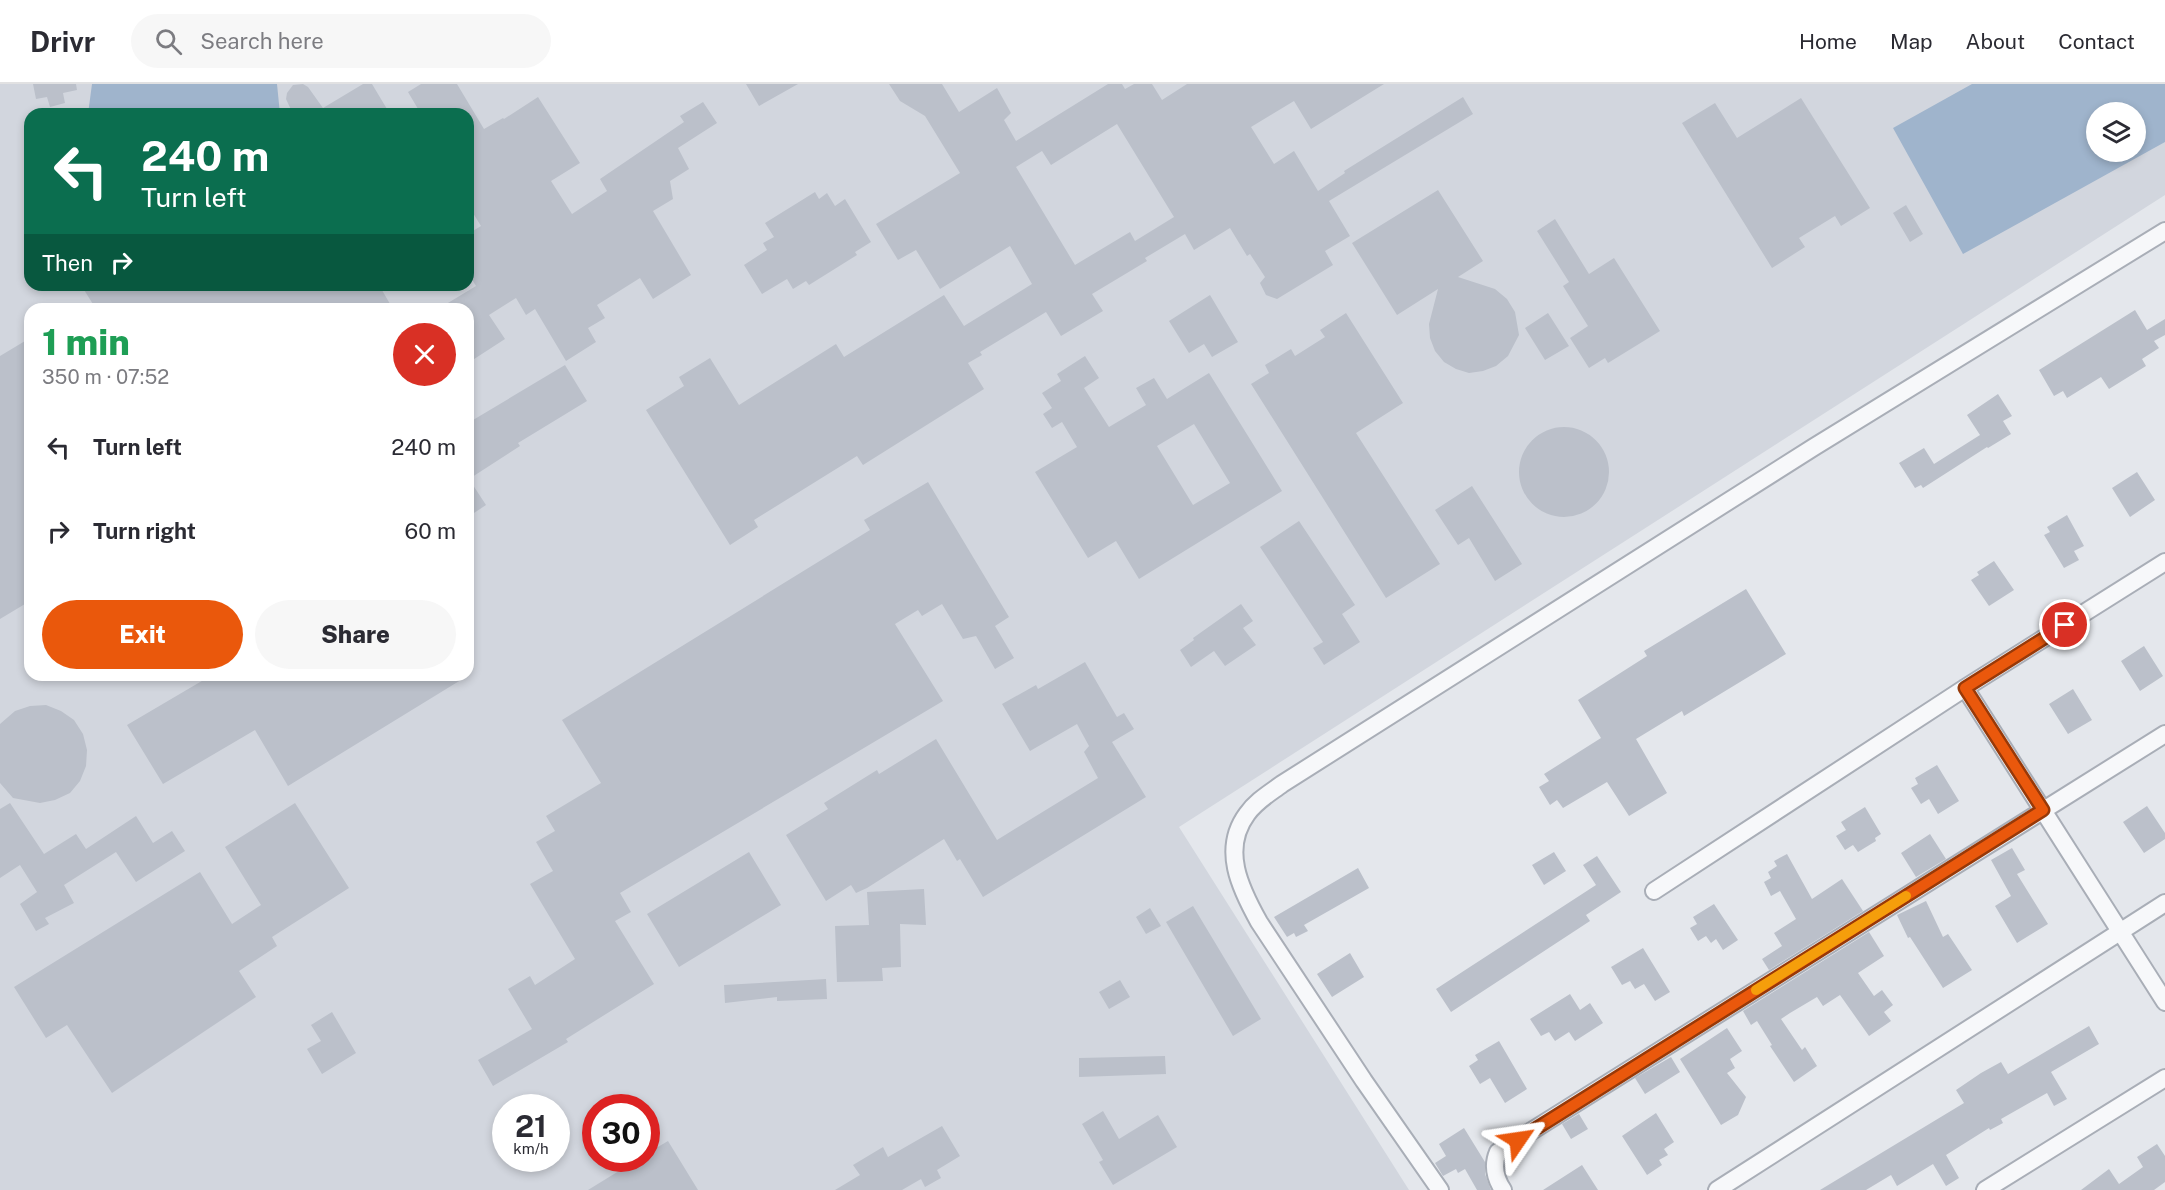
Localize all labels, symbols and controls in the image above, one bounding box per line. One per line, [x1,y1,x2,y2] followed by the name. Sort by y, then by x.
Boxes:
[131,14,551,68] search box
[30,25,95,58] text: Drivr
[152,25,185,58] icon: search
[200,28,324,54] text: Search here
[1799,29,1857,54] text: Home
[1890,29,1933,54] text: Map
[1966,29,2025,54] text: About
[2058,29,2135,54] text: Contact
[2086,102,2146,162] map controls
[2086,102,2146,162] button: layers
[141,131,269,180] text: 240 m
[42,132,120,210] icon: left
[141,181,247,213] text: Turn left
[105,246,138,279] icon: right
[42,250,93,276] text: Then
[42,321,130,363] text: 1 min
[393,323,456,386] button: close
[42,365,169,389] text: 350 m · 07:52
[42,431,75,464] icon: left
[93,434,182,460] text: Turn left
[391,434,456,460] text: 240 m
[42,515,75,548] icon: right
[93,518,196,544] text: Turn right
[405,518,456,544] text: 60 m
[2039,599,2090,650] pin
[42,600,243,669] button: Exit
[255,600,456,669] button: Share
[2048,608,2081,641] icon: arrive
[582,1094,660,1172] speed limit sign: 30
[515,1108,547,1144] text: 21
[1486,1108,1550,1172] position arrow
[513,1140,549,1157] text: km/h

